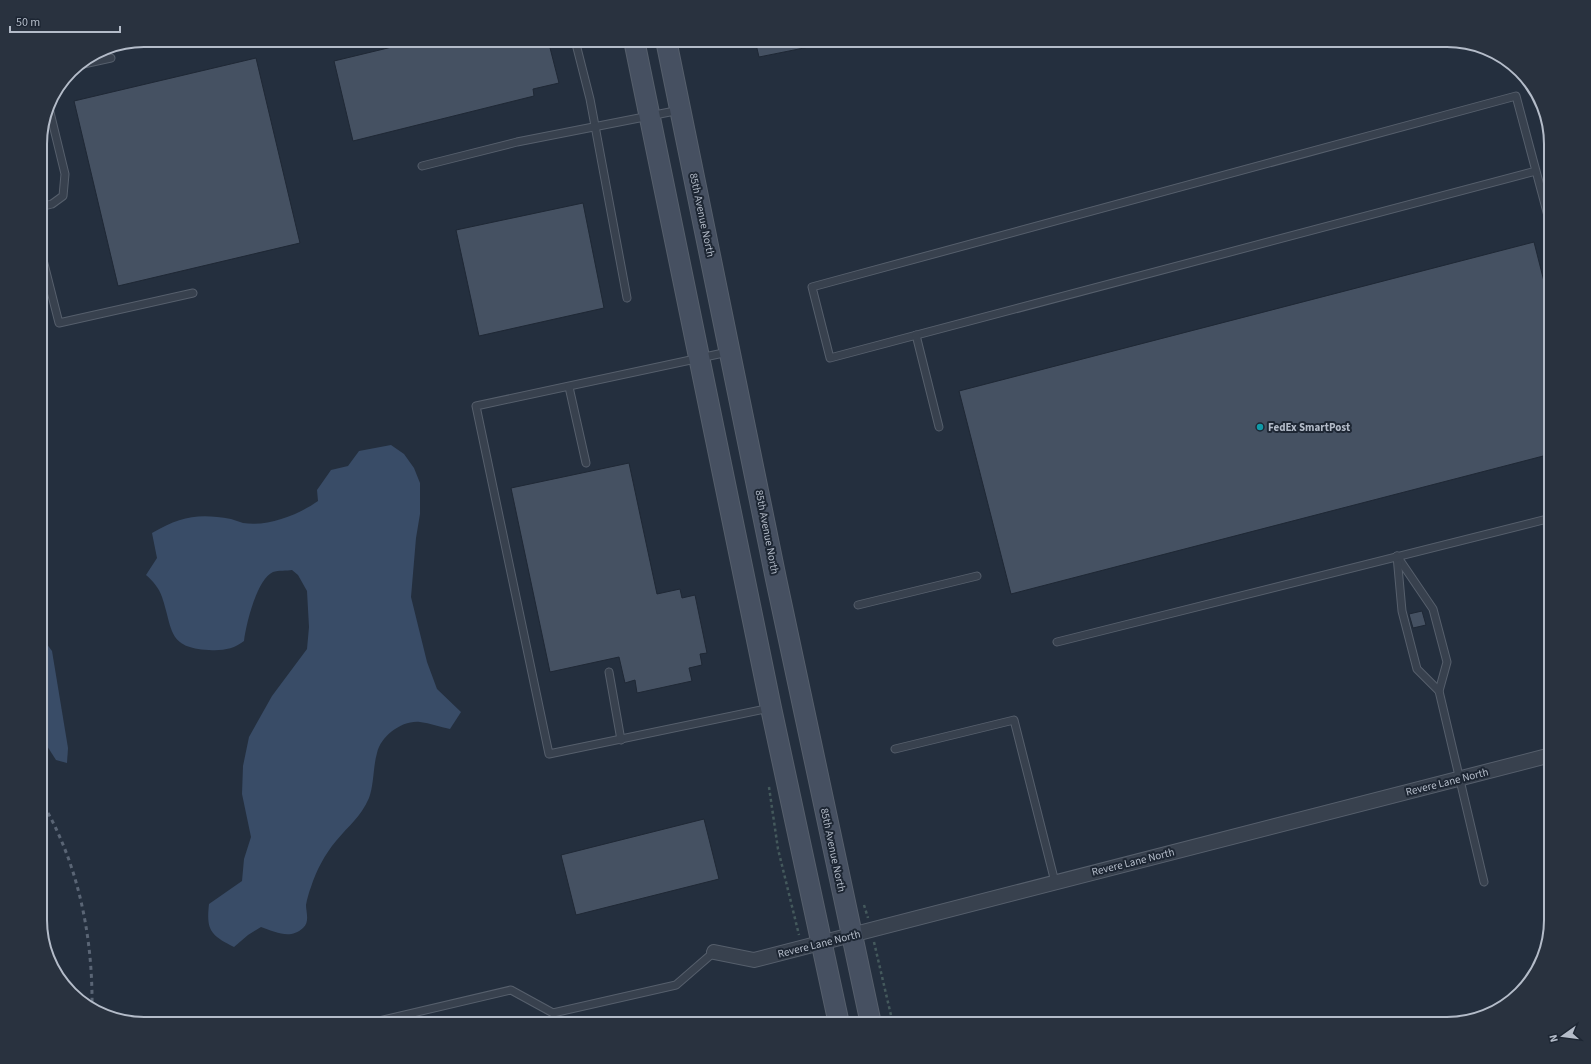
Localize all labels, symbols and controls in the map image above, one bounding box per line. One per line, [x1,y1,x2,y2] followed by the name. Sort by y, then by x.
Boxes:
[10,8,120,34] scale bar
[16,14,40,31] text: 50 m
[686,172,718,258] street label: 85th Avenue North
[1268,420,1351,435] place label: FedEx SmartPost
[1255,422,1265,432] marker: FedEx SmartPost
[751,489,783,575] street label: 85th Avenue North
[1404,764,1490,800] street label: Revere Lane North
[817,807,849,893] street label: 85th Avenue North
[1090,844,1176,880] street label: Revere Lane North
[776,926,862,962] street label: Revere Lane North
[1543,1016,1583,1056] north arrow
[1546,1033,1562,1044] text: N

